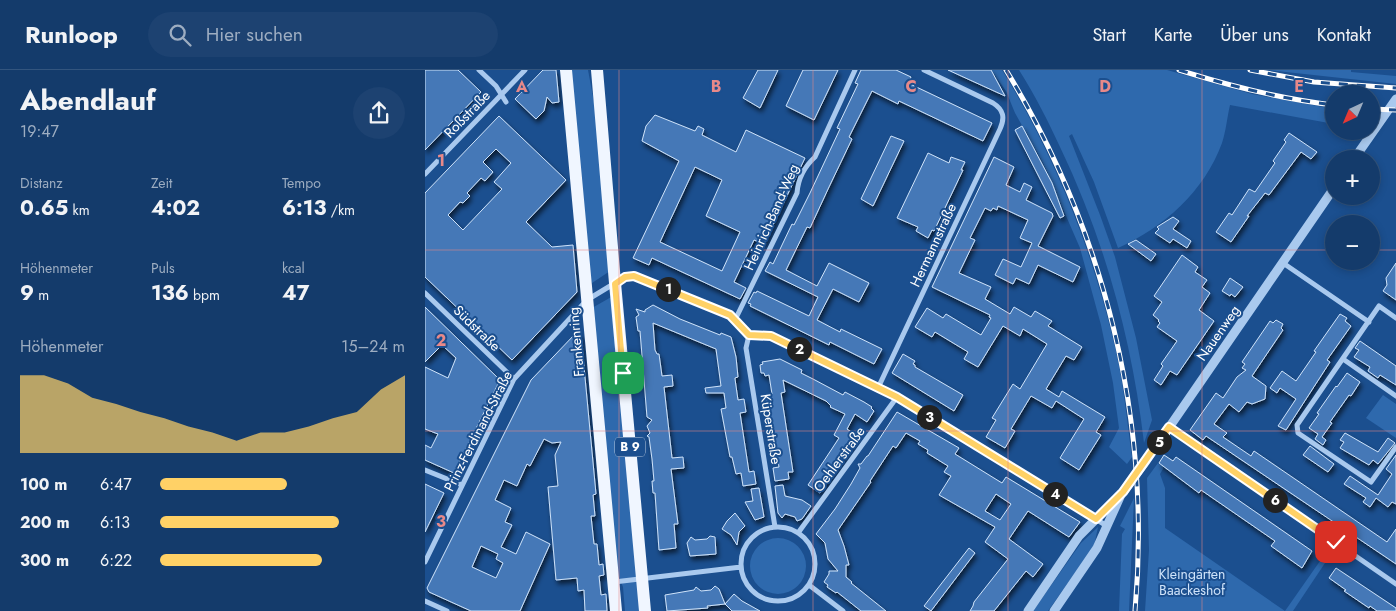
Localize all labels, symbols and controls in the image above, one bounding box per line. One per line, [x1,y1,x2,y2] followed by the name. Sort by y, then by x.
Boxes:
[148,12,498,57] search box
[25,17,118,52] text: Runloop
[166,21,194,49] icon: search
[206,21,303,48] text: Hier suchen
[1092,22,1126,48] text: Start
[1154,22,1192,48] text: Karte
[1220,22,1289,48] text: Über uns
[1317,22,1371,48] text: Kontakt
[515,75,528,98] text: A
[711,75,721,98] text: B
[905,75,917,98] text: C
[1099,75,1111,98] text: D
[1294,75,1304,98] text: E
[20,80,156,121] text: Abendlauf
[1325,85,1380,140] north arrow
[1325,85,1380,270] map controls
[439,86,495,142] street label: Roßstraße
[353,87,405,139] button: share
[20,120,59,143] text: 19:47
[437,149,445,172] text: 1
[1325,150,1380,205] button: +
[739,161,803,273] street label: Heinrich-Band-Weg
[20,173,63,193] text: Distanz
[151,173,172,193] text: Zeit
[282,173,321,193] text: Tempo
[20,193,68,223] text: 0.65
[151,193,200,223] text: 4:02
[282,193,327,223] text: 6:13
[68,200,90,220] text: km
[327,200,355,220] text: /km
[905,200,961,290] street label: Hermannstraße
[1325,215,1380,270] button: −
[20,258,93,278] text: Höhenmeter
[151,258,175,278] text: Puls
[282,258,305,278] text: kcal
[655,276,681,302] pin: 1
[20,278,34,308] text: 9
[151,278,189,308] text: 136
[282,278,309,308] text: 47
[665,279,672,299] text: 1
[34,285,49,305] text: m
[189,285,220,305] text: bpm
[449,300,505,356] street label: Südstraße
[1191,301,1245,365] street label: Nauenweg
[563,306,589,378] street label: Frankenring
[436,329,446,352] text: 2
[20,335,104,358] text: Höhenmeter
[341,335,405,358] text: 15–24 m
[787,336,811,362] pin: 2
[795,339,804,359] text: 2
[602,352,644,394] pin
[609,359,637,387] icon: arrive
[439,367,517,495] street label: Prinz-Ferdinand-Straße
[756,392,786,466] street label: Küperstraße
[917,404,941,430] pin: 3
[925,407,934,427] text: 3
[808,422,870,496] street label: Oehlerstraße
[1147,430,1171,454] pin: 5
[1155,432,1164,452] text: 5
[615,438,645,457] road number: B 9
[20,473,67,496] text: 100 m
[100,473,132,496] text: 6:47
[1043,482,1067,506] pin: 4
[1051,484,1060,504] text: 4
[1263,488,1287,512] pin: 6
[1271,490,1280,510] text: 6
[436,510,446,533] text: 3
[20,511,70,534] text: 200 m
[100,511,130,534] text: 6:13
[1315,521,1357,563] pin
[1322,528,1350,556] icon: check
[20,549,69,572] text: 300 m
[100,549,132,572] text: 6:22
[1159,564,1226,600] park label: Kleingärten Baackeshof

